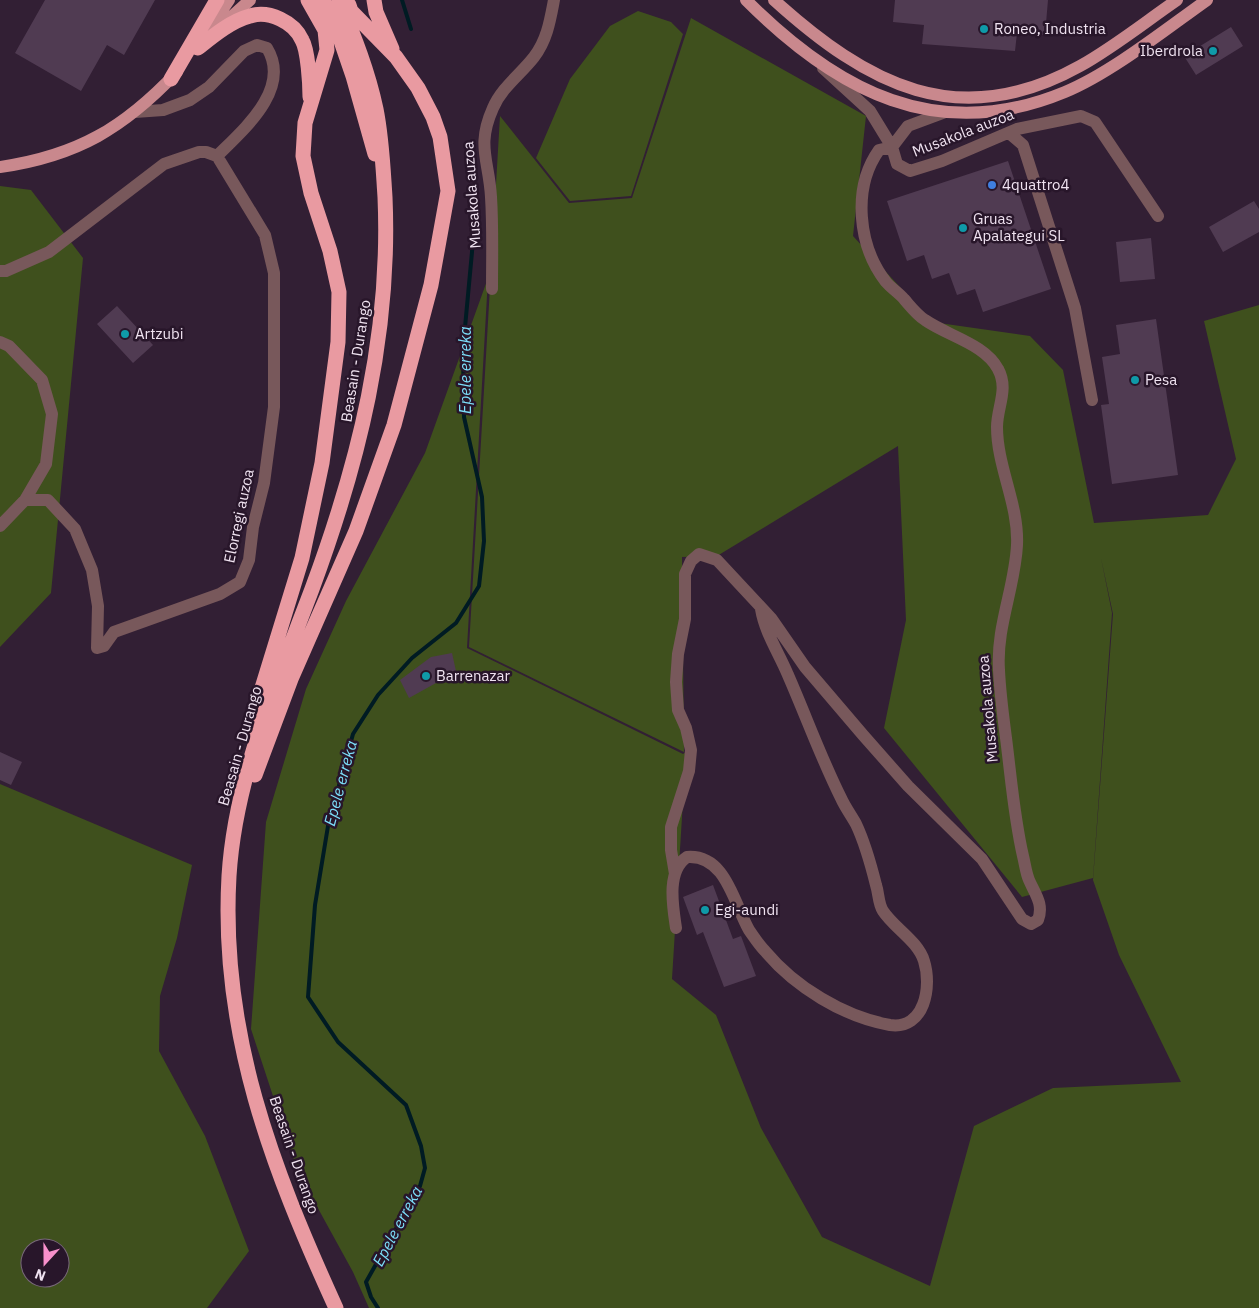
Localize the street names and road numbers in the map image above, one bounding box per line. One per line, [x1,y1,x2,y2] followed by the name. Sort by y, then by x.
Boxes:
[909,104,1016,161] street label: Musakola auzoa
[458,141,485,249] street label: Musakola auzoa
[336,298,375,423] street label: Beasain - Durango
[219,467,258,565] street label: Elorregi auzoa
[973,655,1002,763] street label: Musakola auzoa
[213,684,266,808] street label: Beasain - Durango
[265,1093,324,1216] street label: Beasain - Durango

